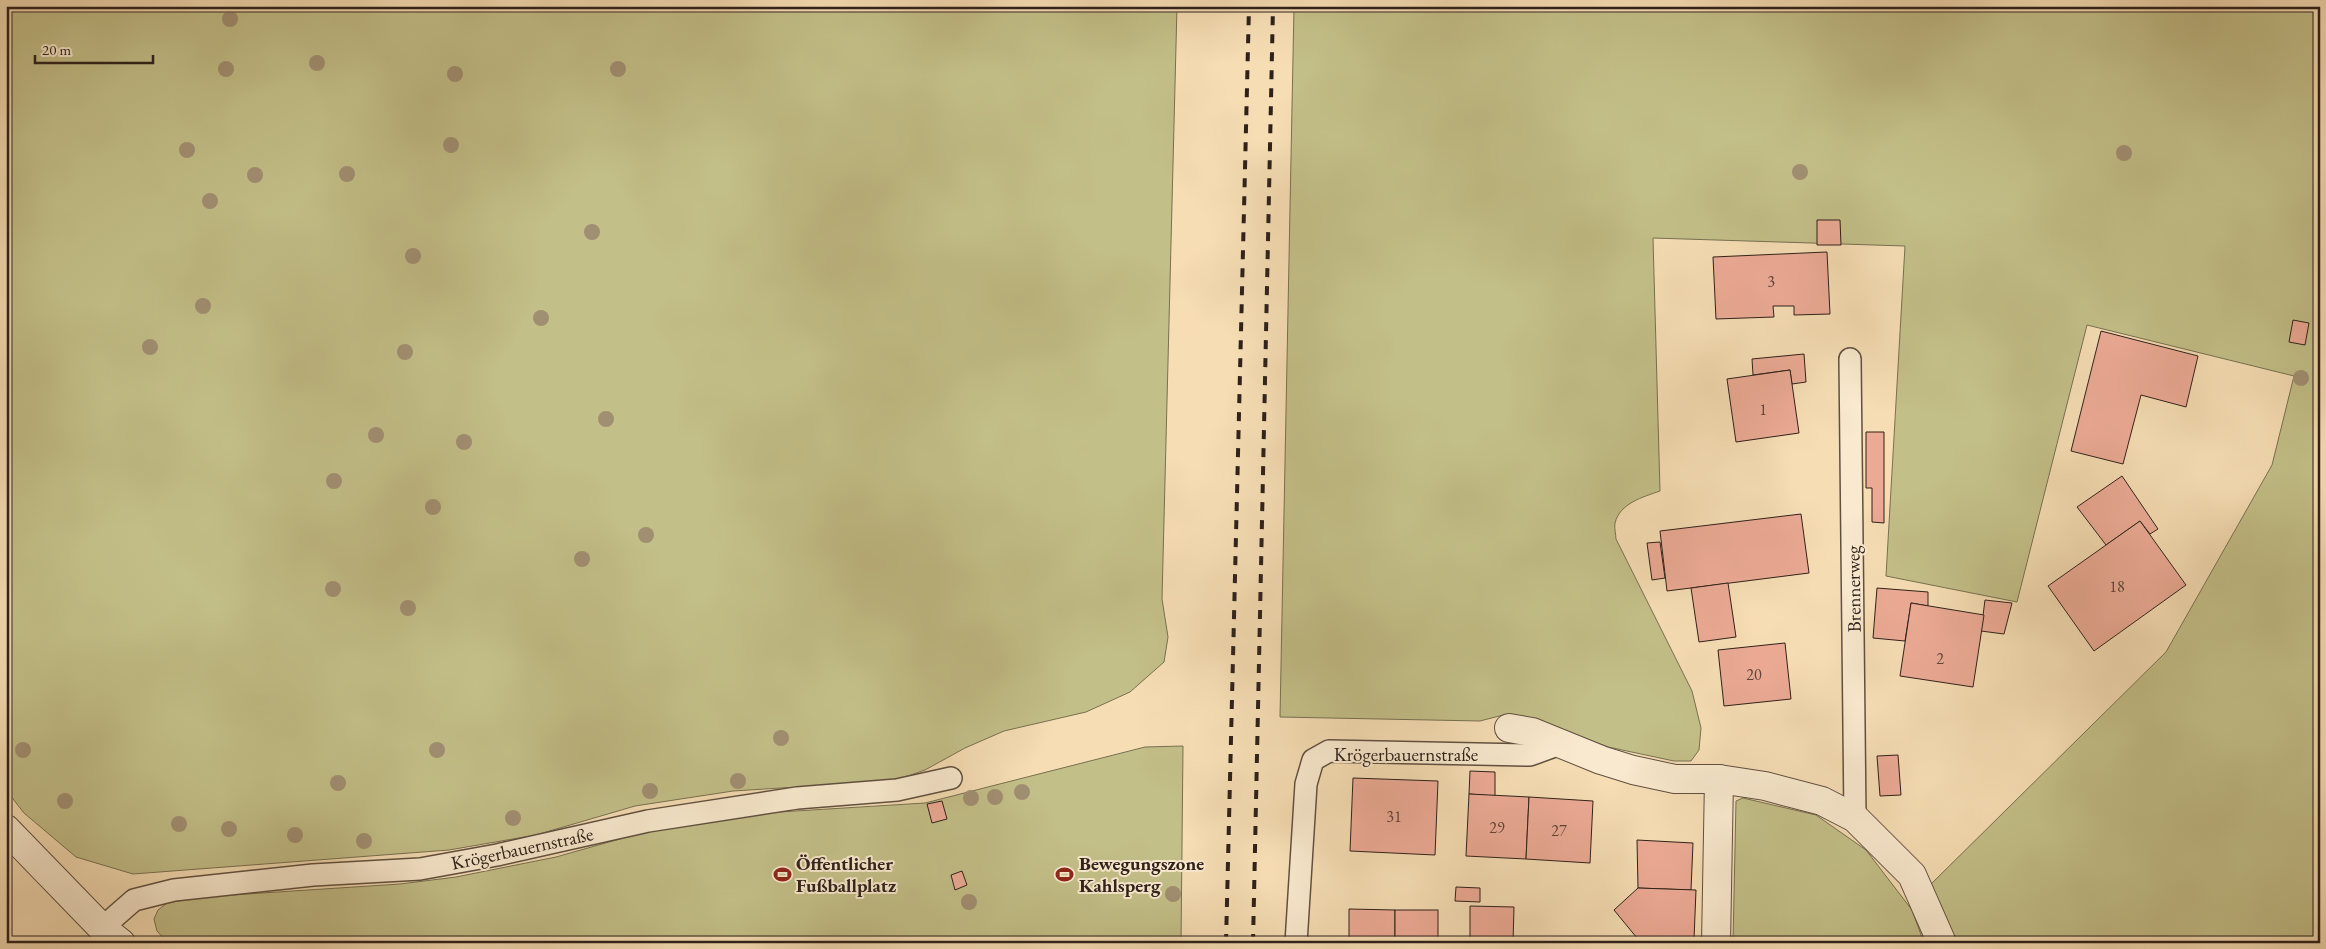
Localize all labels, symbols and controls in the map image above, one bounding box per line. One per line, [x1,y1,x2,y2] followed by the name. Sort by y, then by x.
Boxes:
[35,32,152,64] scale bar
[42,40,71,59] text: 20 m
[1767,271,1775,292] house number: 3
[1759,399,1767,420] house number: 1
[1840,545,1867,633] street label: Brennerweg
[2109,576,2125,597] house number: 18
[1936,648,1944,669] house number: 2
[1746,664,1762,685] house number: 20
[1334,742,1478,767] street label: Krögerbauernstraße
[1386,806,1402,827] house number: 31
[1489,817,1505,838] house number: 29
[1551,820,1567,841] house number: 27
[449,821,595,876] street label: Krögerbauernstraße
[796,851,896,898] place label: Öffentlicher Fußballplatz
[1079,851,1204,898] place label: Bewegungszone Kahlsperg
[772,864,792,884] sports icon: Öffentlicher Fußballplatz
[1055,864,1075,884] sports icon: Bewegungszone Kahlsperg

